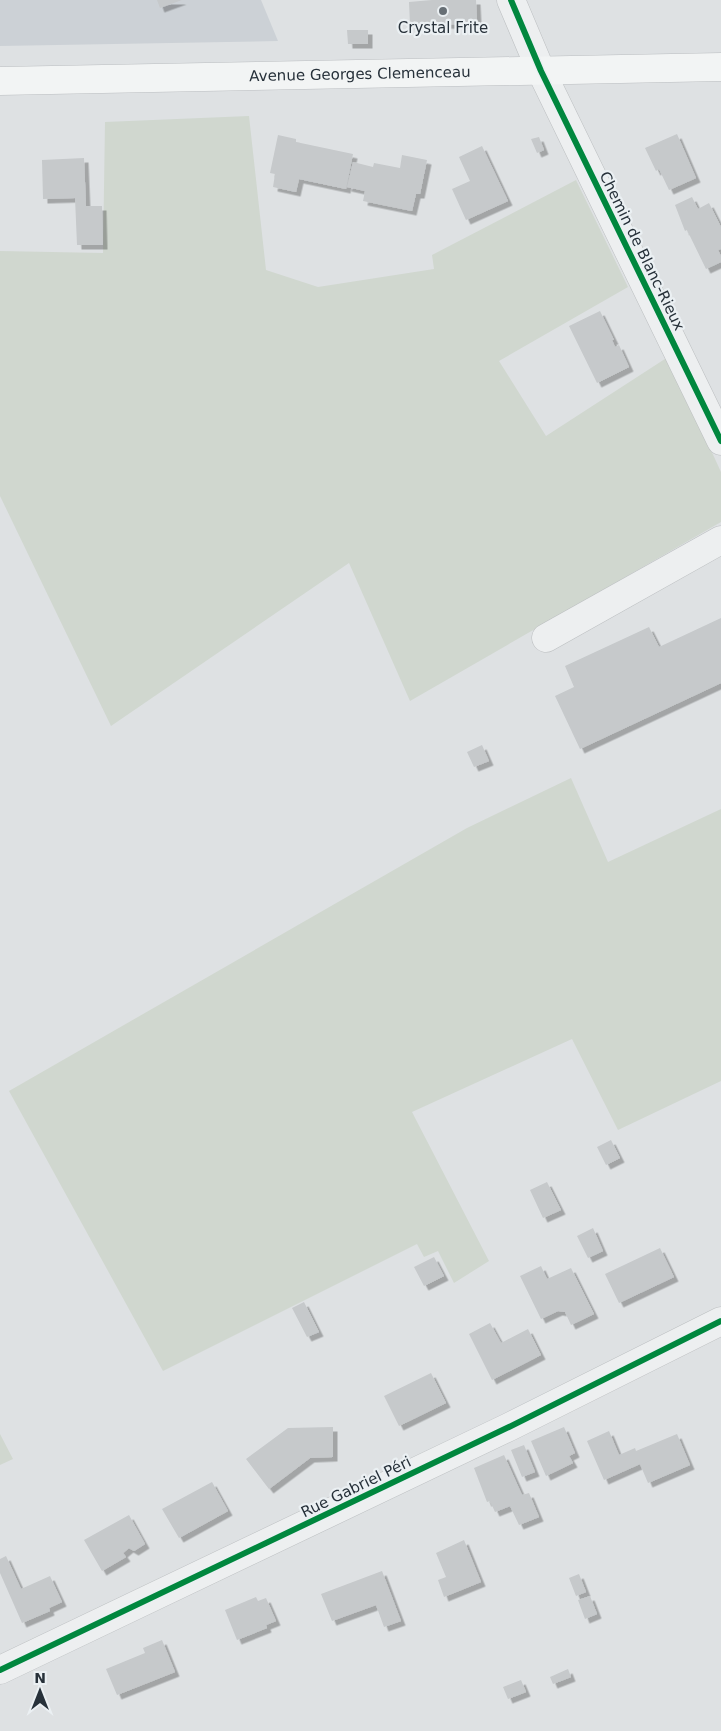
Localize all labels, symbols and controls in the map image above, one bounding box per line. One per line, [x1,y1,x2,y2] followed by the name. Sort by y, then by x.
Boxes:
[437,5,449,17] marker: Crystal Frite
[398,19,488,37] place label: Crystal Frite
[249,63,471,85] street label: Avenue Georges Clemenceau
[596,168,688,334] street label: Chemin de Blanc-Rieux
[298,1453,414,1521] street label: Rue Gabriel Péri
[15,1666,65,1716] north arrow
[34,1670,46,1686] text: N

